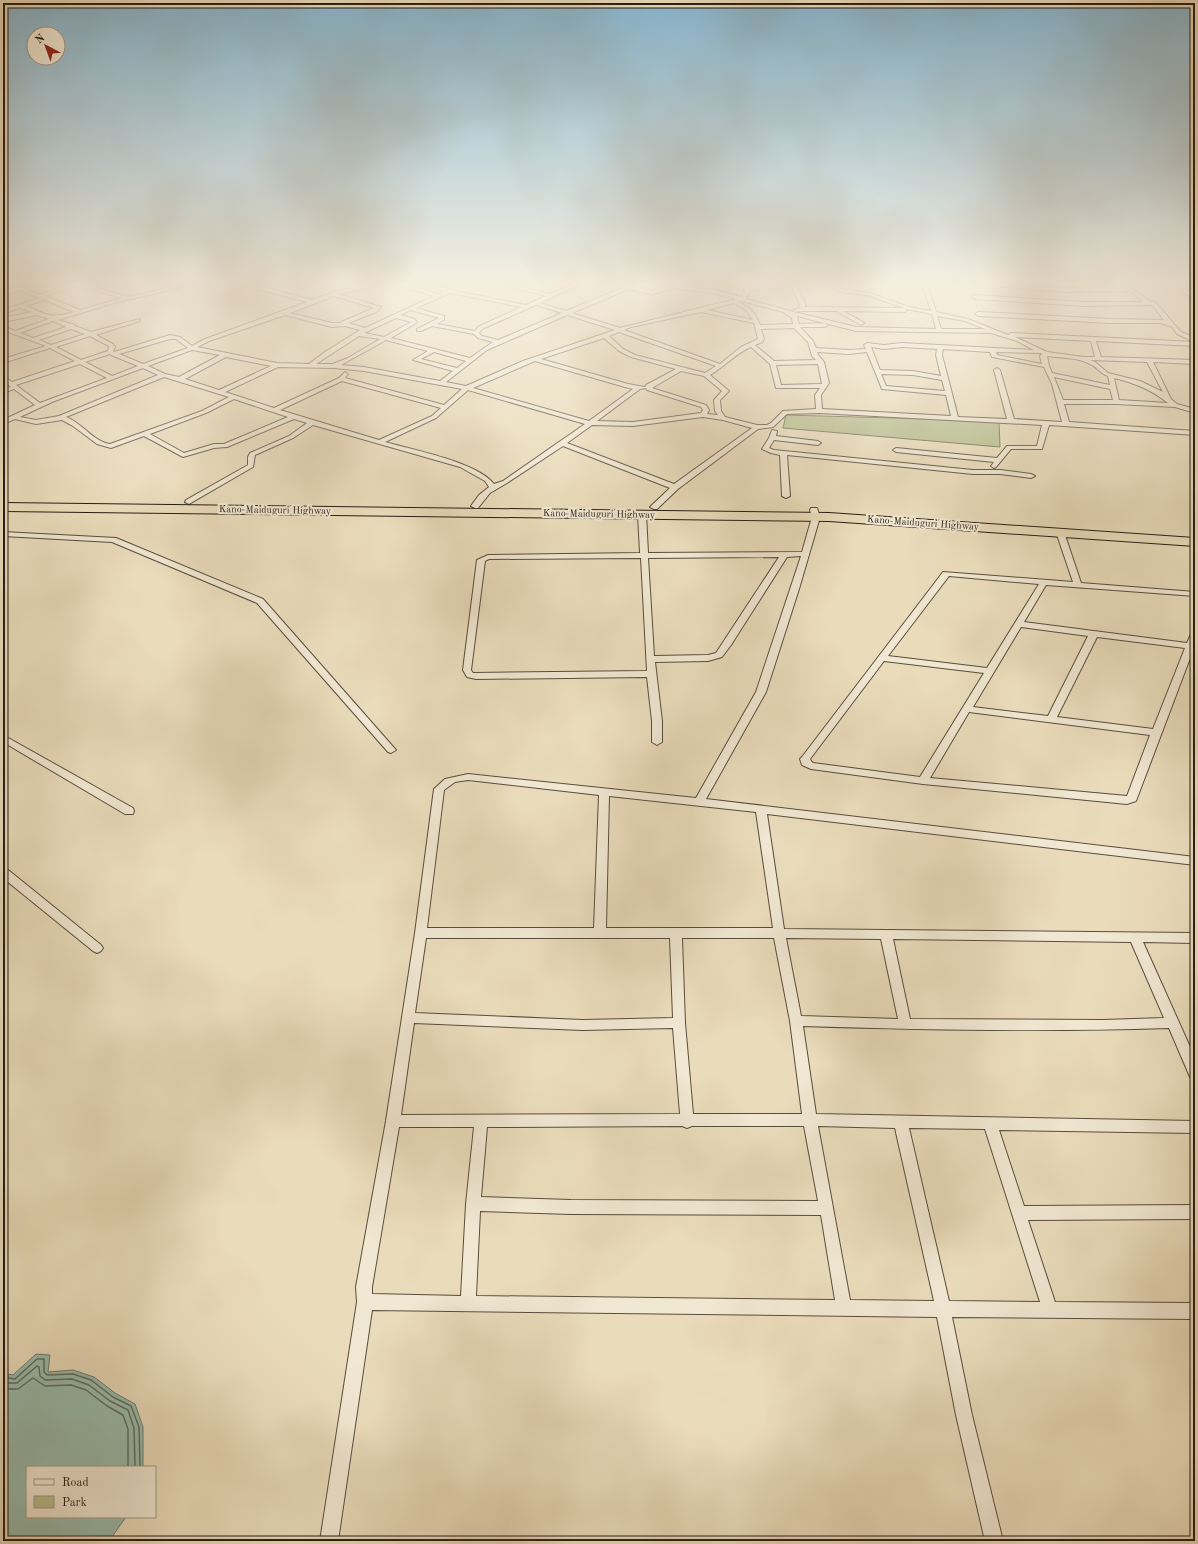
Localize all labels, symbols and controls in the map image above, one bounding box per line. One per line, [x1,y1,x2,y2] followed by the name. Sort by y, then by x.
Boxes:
[26,26,66,66] north arrow
[34,32,48,46] text: N
[219,504,332,516] street label: Kano-Maiduguri Highway
[543,508,656,520] street label: Kano-Maiduguri Highway
[867,514,980,532] street label: Kano-Maiduguri Highway
[26,1466,156,1518] legend
[62,1477,89,1489] text: Road
[62,1497,87,1509] text: Park

